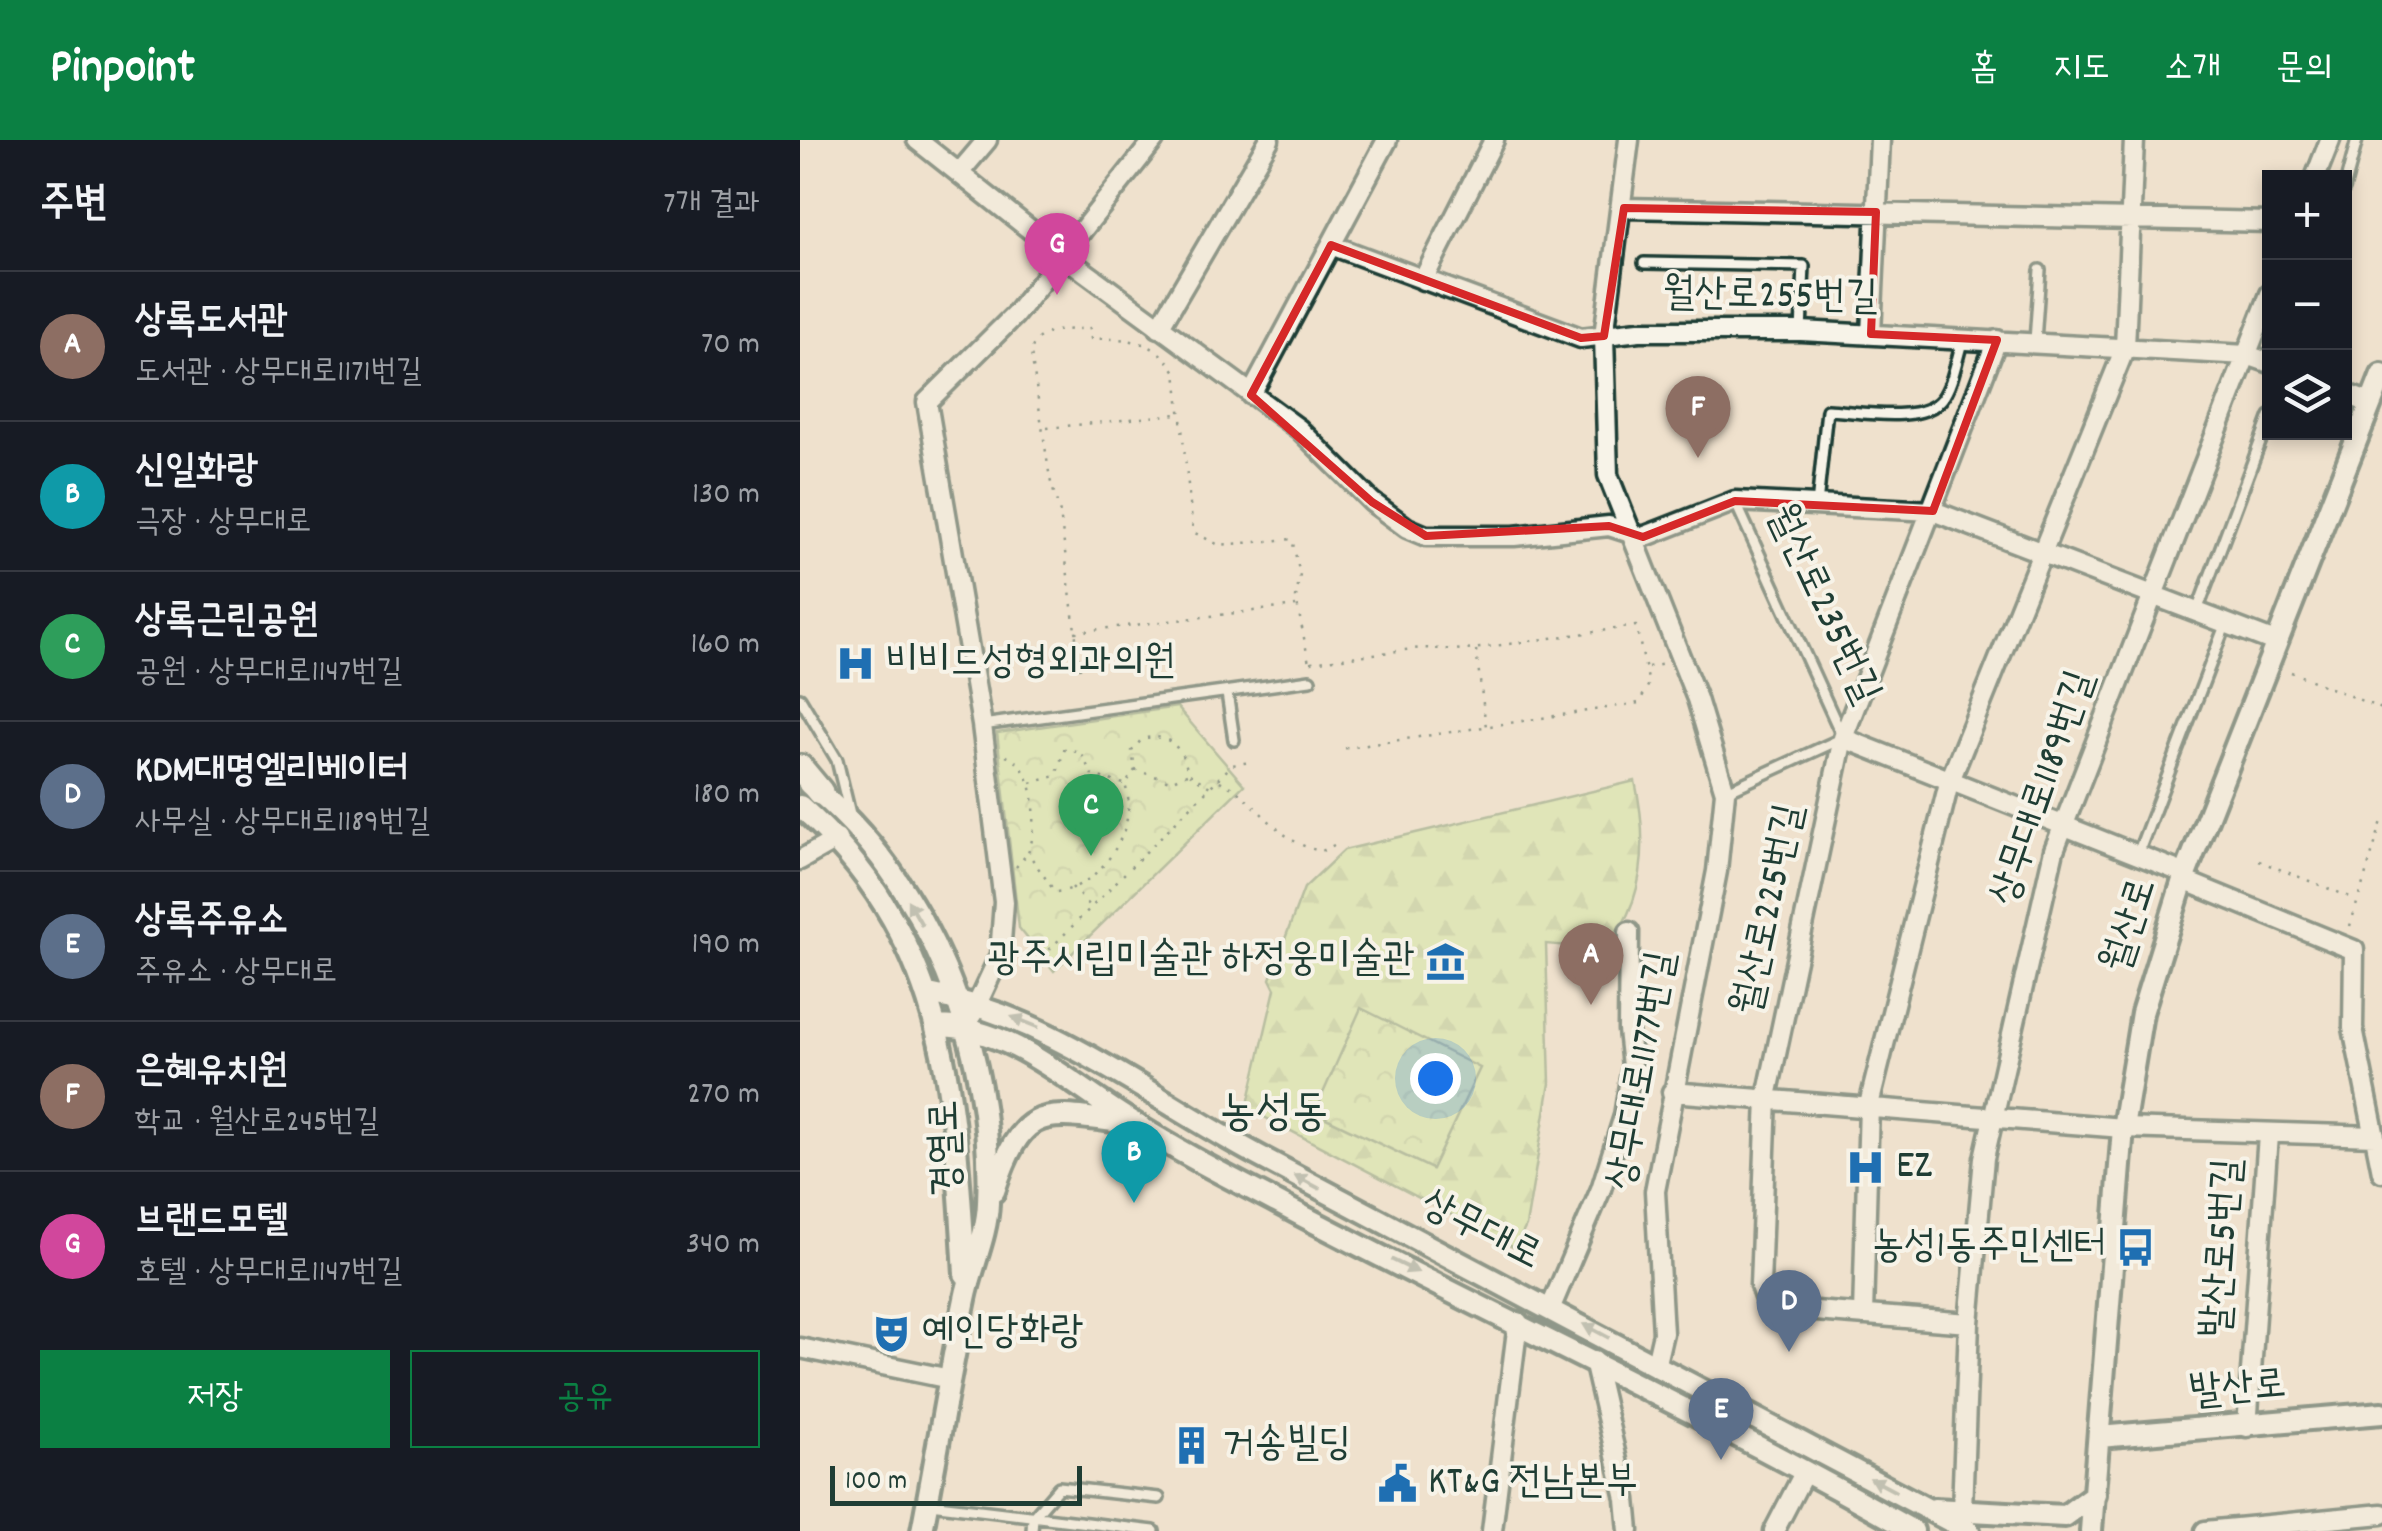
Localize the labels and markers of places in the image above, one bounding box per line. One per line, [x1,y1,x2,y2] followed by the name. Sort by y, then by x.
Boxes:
[1024,212,1090,295] pin: G
[1666,376,1730,458] pin: F
[886,636,1176,693] place label: 비비드성형외과의원
[835,643,877,685] hospital icon: 비비드성형외과의원
[1058,774,1124,856] pin: C
[1558,922,1624,1005] pin: A
[987,933,1415,990] place label: 광주시립미술관 하정웅미술관
[1424,940,1466,982] museum icon: 광주시립미술관 하정웅미술관
[1102,1120,1166,1203] pin: B
[1896,1140,1932,1197] place label: EZ
[1845,1147,1887,1189] hospital icon: EZ
[1872,1220,2106,1277] place label: 농성1동주민센터
[2115,1227,2157,1269] bus stop icon: 농성1동주민센터
[1756,1270,1822,1352] pin: D
[922,1306,1083,1363] place label: 예인당화랑
[871,1313,913,1355] theatre icon: 예인당화랑
[1688,1378,1754,1460] pin: E
[1222,1418,1351,1475] place label: 거송빌딩
[1171,1425,1213,1467] building icon: 거송빌딩
[1428,1456,1638,1513] place label: KT&G 전남본부
[1377,1463,1419,1505] public building icon: KT&G 전남본부

